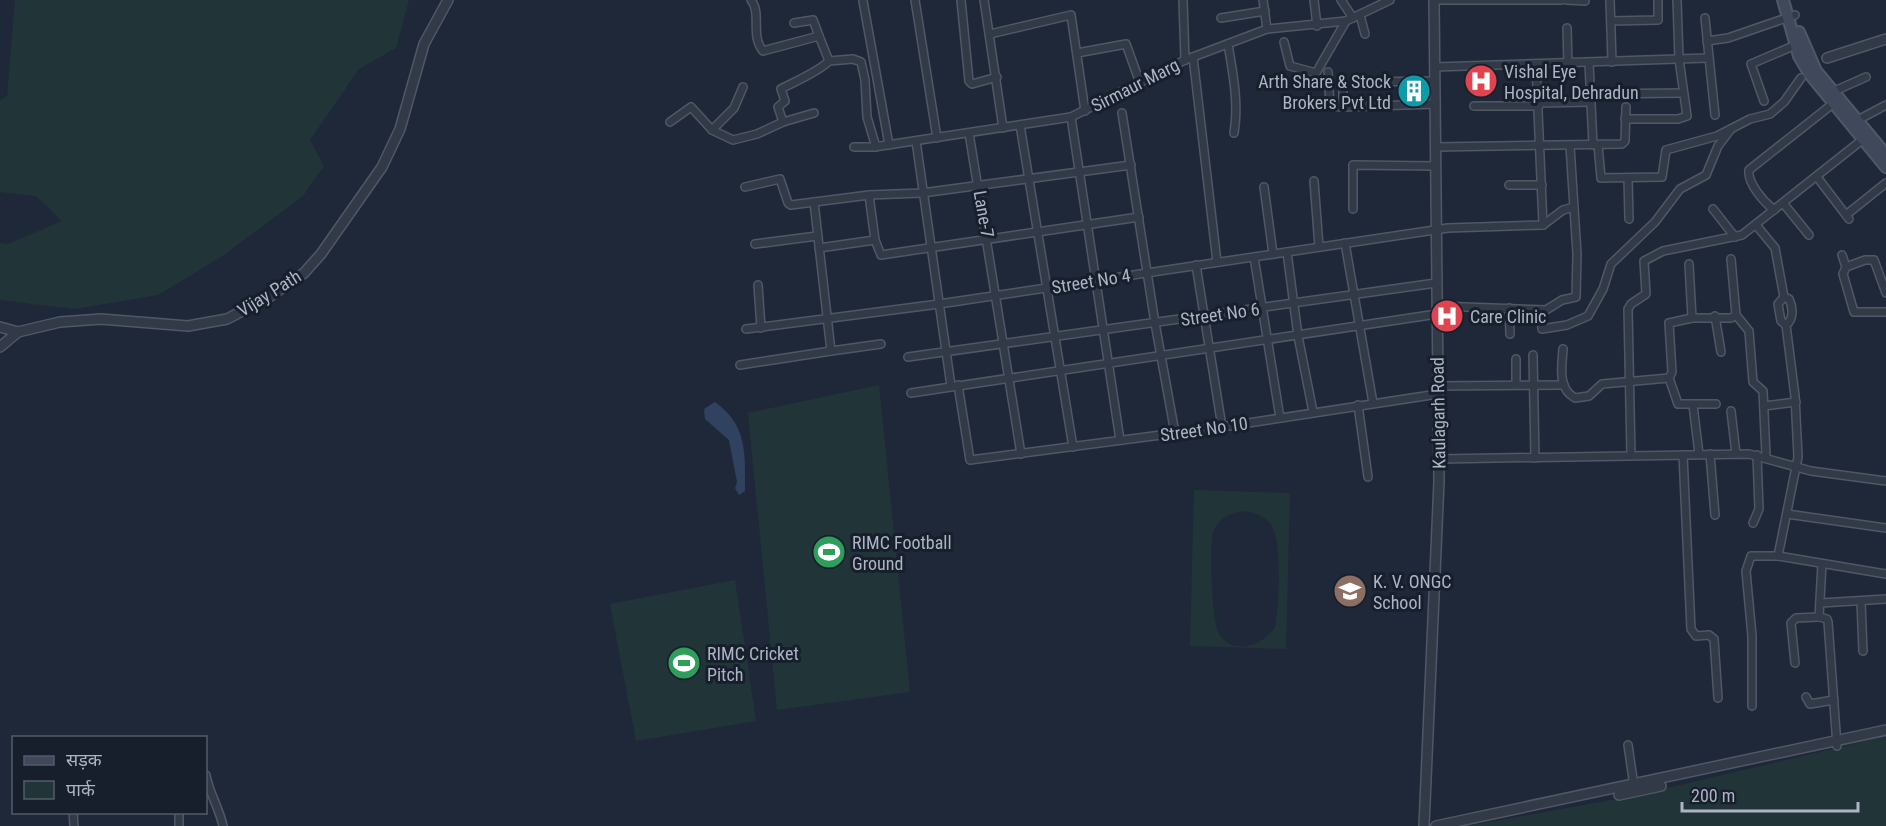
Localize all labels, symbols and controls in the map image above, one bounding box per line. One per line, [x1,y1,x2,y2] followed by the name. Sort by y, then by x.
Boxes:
[1088,54,1182,116] street label: Sirmaur Marg
[1504,61,1639,103] place label: Vishal Eye Hospital, Dehradun
[1463,63,1499,99] hospital icon: Vishal Eye Hospital, Dehradun
[1258,71,1391,113] place label: Arth Share & Stock Brokers Pvt Ltd
[1396,73,1432,109] building icon: Arth Share & Stock Brokers Pvt Ltd
[970,189,998,239] street label: Lane-7
[1050,264,1132,298] street label: Street No 4
[233,265,305,321] street label: Vijay Path
[1179,298,1261,330] street label: Street No 6
[1429,298,1465,334] hospital icon: Care Clinic
[1470,306,1546,327] place label: Care Clinic
[1427,357,1449,469] street label: Kaulagarh Road
[1159,412,1249,446] street label: Street No 10
[852,532,952,574] place label: RIMC Football Ground
[811,534,847,570] sports icon: RIMC Football Ground
[1373,571,1452,613] place label: K. V. ONGC School
[1332,573,1368,609] school or university icon: K. V. ONGC School
[707,643,799,685] place label: RIMC Cricket Pitch
[666,645,702,681] sports icon: RIMC Cricket Pitch
[12,736,207,814] legend
[66,749,103,770] text: सड़क
[1682,775,1858,813] scale bar
[66,779,96,800] text: पार्क
[1691,785,1735,806] text: 200 m

